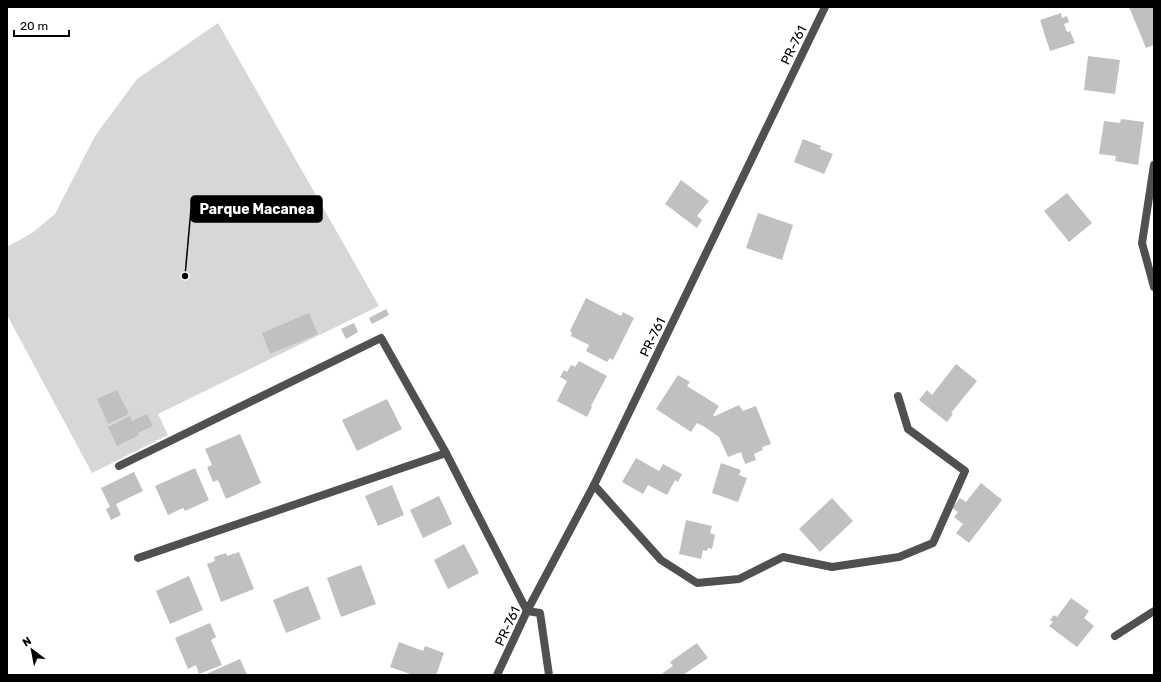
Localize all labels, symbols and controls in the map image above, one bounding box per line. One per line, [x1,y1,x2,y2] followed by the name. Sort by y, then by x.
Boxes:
[14,12,69,38] scale bar
[20,19,48,33] text: 20 m
[778,23,809,67] street label: PR-761
[191,196,322,222] callout: Parque Macanea
[200,201,314,218] text: Parque Macanea
[637,315,668,359] street label: PR-761
[492,604,523,648] street label: PR-761
[12,630,52,670] north arrow
[20,634,34,650] text: N

